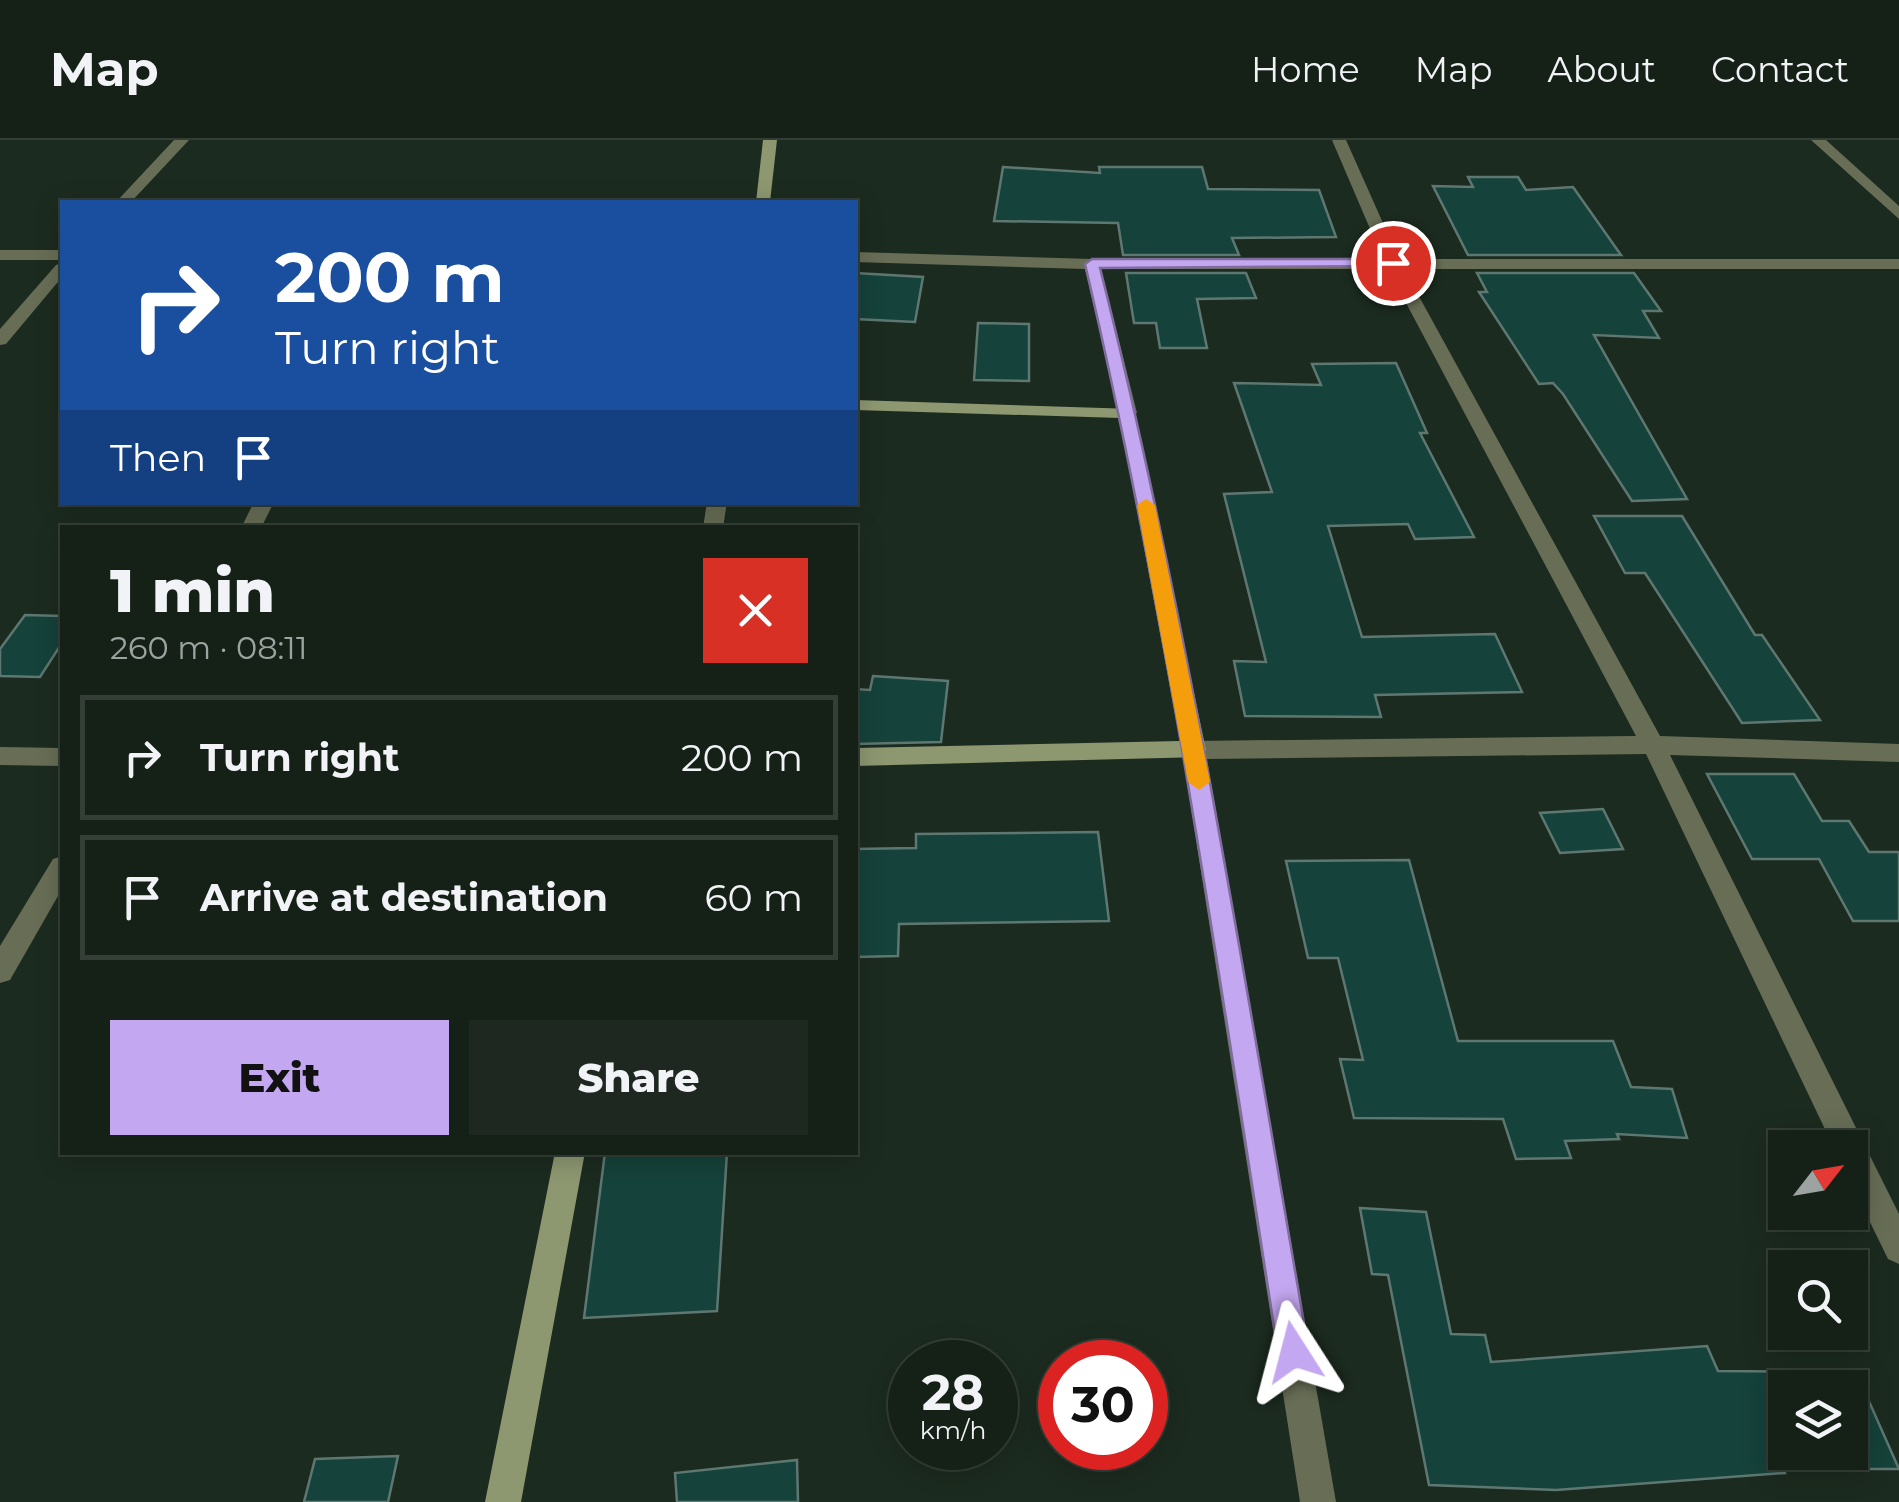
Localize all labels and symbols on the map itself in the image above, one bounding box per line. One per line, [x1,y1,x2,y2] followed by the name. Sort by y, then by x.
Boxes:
[1351,221,1436,306] pin
[1768,1130,1868,1230] north arrow
[1242,1300,1346,1404] position arrow
[1038,1340,1168,1470] speed limit sign: 30

